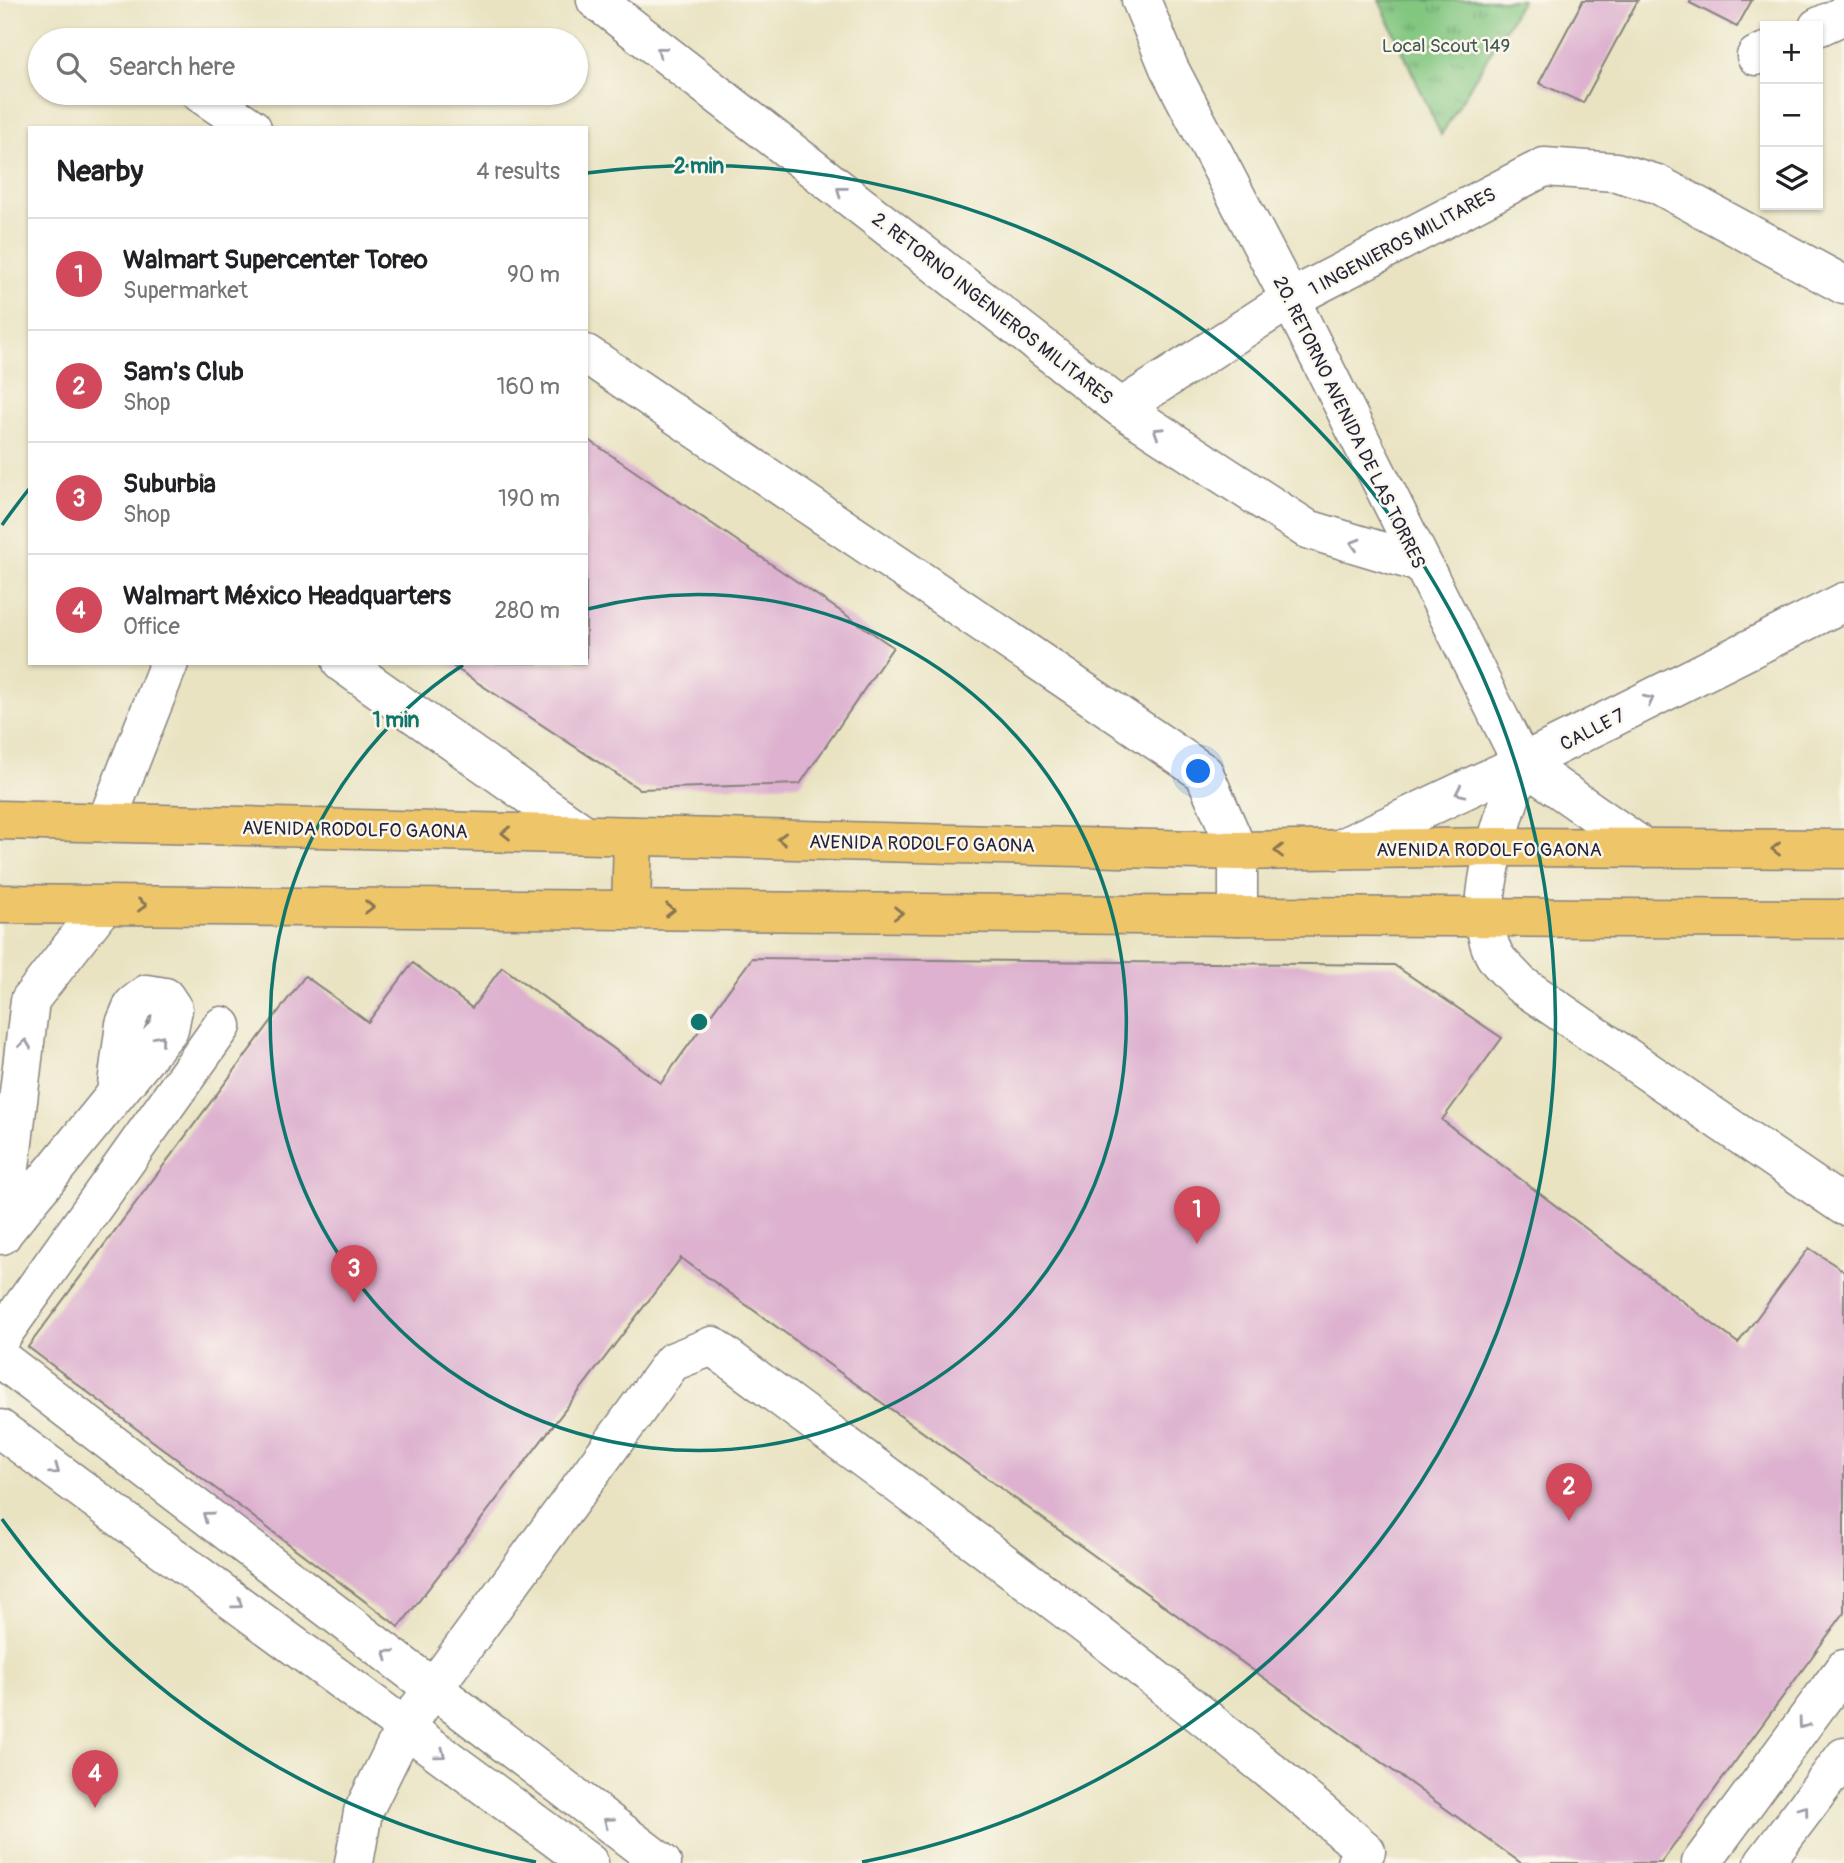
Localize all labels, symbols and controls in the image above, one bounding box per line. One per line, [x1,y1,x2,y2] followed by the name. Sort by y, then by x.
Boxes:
[1760,21,1823,210] map controls
[1760,21,1823,84] button: +
[28,28,588,105] search box
[1382,34,1510,58] park label: Local Scout 149
[656,47,669,60] one-way arrow
[52,48,90,86] icon: search
[108,51,235,83] text: Search here
[1760,84,1823,147] button: −
[1760,147,1823,210] button: layers
[56,153,143,190] text: Nearby
[674,153,724,180] text: 2 min
[476,157,560,186] text: 4 results
[1305,182,1500,301] street label: 1 INGENIEROS MILITARES
[836,186,848,199] one-way arrow
[867,207,1118,410] street label: 2. RETORNO INGENIEROS MILITARES
[123,244,428,276] text: Walmart Supercenter Toreo
[75,260,84,289] text: 1
[507,260,560,289] text: 90 m
[1268,272,1431,573] street label: 2O. RETORNO AVENIDA DE LAS TORRES
[123,276,248,305] text: Supermarket
[123,356,244,388] text: Sam's Club
[73,372,85,401] text: 2
[496,372,560,401] text: 160 m
[123,388,171,417] text: Shop
[1153,428,1166,441] one-way arrow
[123,468,216,500] text: Suburbia
[73,484,85,513] text: 3
[498,484,560,513] text: 190 m
[123,500,171,529] text: Shop
[1349,537,1361,552] one-way arrow
[123,580,451,612] text: Walmart México Headquarters
[72,596,86,625] text: 4
[494,596,560,625] text: 280 m
[123,612,180,641] text: Office
[1642,694,1654,708] one-way arrow
[1556,703,1629,756] street label: CALLE 7
[373,707,420,734] text: 1 min
[1181,754,1215,788] your location
[1455,784,1468,798] one-way arrow
[242,816,468,844] street label: AVENIDA RODOLFO GAONA
[500,825,511,840] one-way arrow
[809,830,1035,858] street label: AVENIDA RODOLFO GAONA
[776,832,787,847] one-way arrow
[1376,838,1602,862] street label: AVENIDA RODOLFO GAONA
[1770,841,1781,857] one-way arrow
[1273,843,1284,859] one-way arrow
[137,897,147,913] one-way arrow
[364,900,375,915] one-way arrow
[665,903,676,918] one-way arrow
[893,905,903,921] one-way arrow
[687,1010,711,1034] centre of rings
[152,1035,164,1048] one-way arrow
[17,1038,32,1050] one-way arrow
[1174,1186,1220,1244] pin: 1
[331,1245,377,1303] pin: 3
[47,1461,60,1474] one-way arrow
[1546,1463,1592,1521] pin: 2
[202,1511,215,1524] one-way arrow
[230,1596,243,1609] one-way arrow
[383,1649,396,1662] one-way arrow
[1799,1716,1812,1729] one-way arrow
[434,1745,446,1758] one-way arrow
[72,1750,118,1808] pin: 4
[1796,1805,1808,1818] one-way arrow
[603,1817,615,1830] one-way arrow

